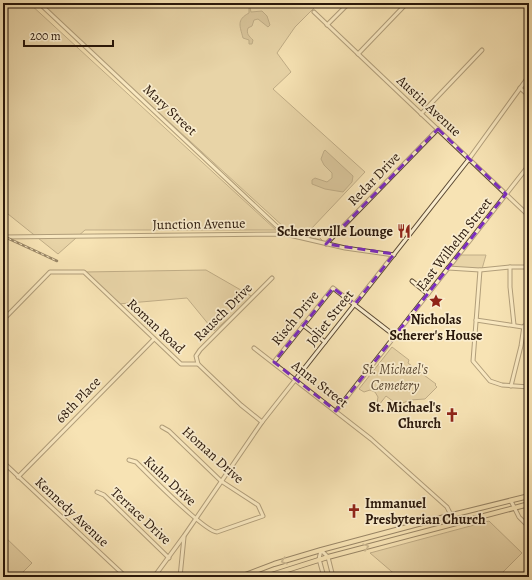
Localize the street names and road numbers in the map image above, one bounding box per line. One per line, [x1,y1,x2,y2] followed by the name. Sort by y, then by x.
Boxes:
[392,70,465,141] street label: Austin Avenue
[139,80,201,140] street label: Mary Street
[344,148,404,210] street label: Redar Drive
[412,193,497,295] street label: East Wilhelm Street
[152,214,246,234] street label: Junction Avenue
[190,279,256,345] street label: Rausch Drive
[302,286,358,350] street label: Joliet Street
[267,287,323,349] street label: Risch Drive
[123,294,189,358] street label: Roman Road
[287,355,353,412] street label: Anna Street
[51,373,105,427] street label: 68th Place
[178,422,248,488] street label: Homan Drive
[140,452,200,510] street label: Kuhn Drive
[31,473,113,551] street label: Kennedy Avenue
[107,483,175,549] street label: Terrace Drive

